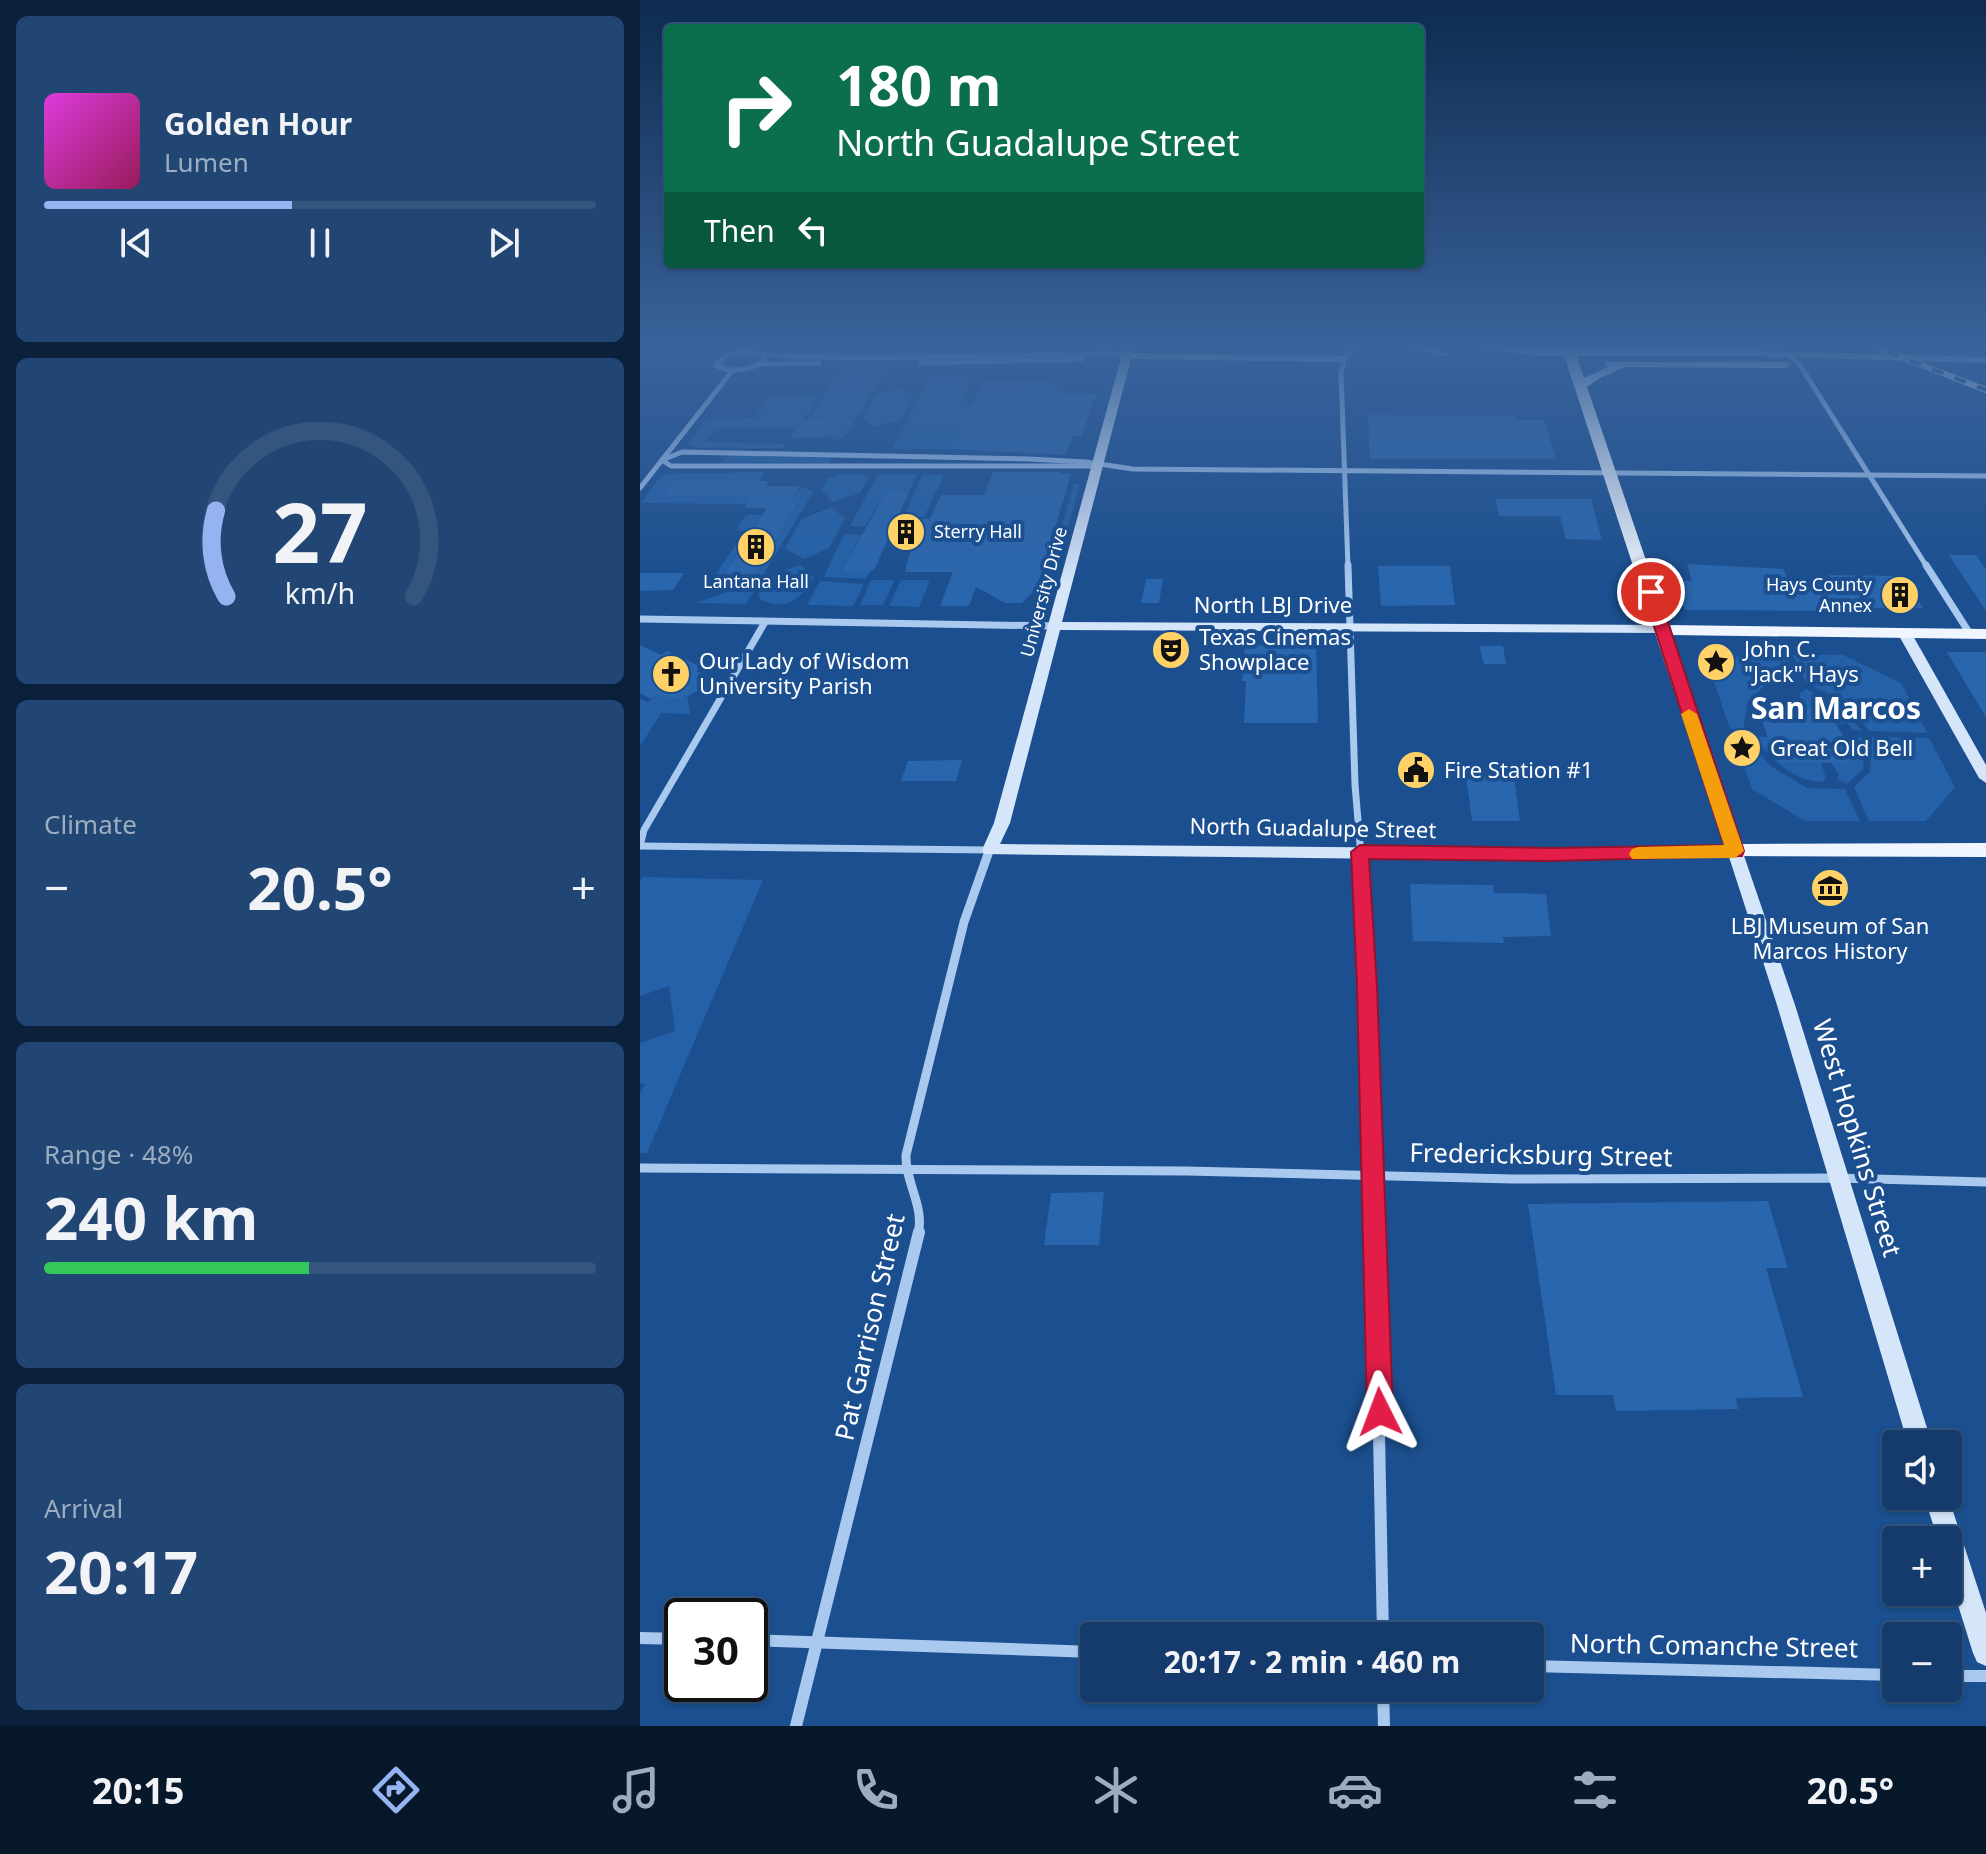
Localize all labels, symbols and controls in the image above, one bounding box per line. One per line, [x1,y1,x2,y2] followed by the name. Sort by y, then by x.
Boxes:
[836,46,1001,122] text: 180 m
[704,56,808,160] icon: right
[164,103,352,144] text: Golden Hour
[836,118,1239,167] text: North Guadalupe Street
[164,144,249,180] text: Lumen
[791,208,835,252] icon: left
[704,210,775,251] text: Then
[114,221,158,265] icon: previous
[298,221,342,265] icon: pause
[482,221,526,265] icon: next
[272,474,368,587] text: 27
[885,511,927,553] building icon: Sterry Hall
[934,519,1022,543] place label: Sterry Hall
[1014,524,1072,659] street label: University Drive
[735,526,777,568] building icon: Lantana Hall
[1617,558,1685,626] pin
[703,569,809,593] place label: Lantana Hall
[1629,570,1673,614] icon: arrive
[1766,572,1873,617] place label: Hays County Annex
[285,573,355,612] text: km/h
[1879,574,1921,616] building icon: Hays County Annex
[1194,589,1352,619] street label: North LBJ Drive
[1199,621,1351,676] place label: Texas Cinemas Showplace
[1150,629,1192,671] theatre icon: Texas Cinemas Showplace
[1742,633,1859,688] place label: John C. "Jack" Hays
[1695,641,1737,683] place icon: John C. "Jack" Hays
[699,645,910,700] place label: Our Lady of Wisdom University Parish
[650,653,692,695] church icon: Our Lady of Wisdom University Parish
[1751,687,1921,728] district label: San Marcos
[1721,727,1763,769] place icon: Great Old Bell
[1770,732,1913,762] place label: Great Old Bell
[1395,749,1437,791] public building icon: Fire Station #1
[1444,754,1593,784] place label: Fire Station #1
[44,806,137,842] text: Climate
[1189,810,1437,844] street label: North Guadalupe Street
[247,846,393,928] text: 20.5°
[44,857,69,917] text: −
[571,857,596,917] text: +
[1809,867,1851,909] museum icon: LBJ Museum of San Marcos History
[1731,910,1929,965] place label: LBJ Museum of San Marcos History
[1805,1015,1911,1261] street label: West Hopkins Street
[1409,1134,1673,1174] street label: Fredericksburg Street
[44,1136,193,1172] text: Range · 48%
[44,1176,258,1258] text: 240 km
[825,1210,913,1444] street label: Pat Garrison Street
[1338,1370,1422,1454] position arrow
[1882,1430,1962,1702] map controls
[1882,1430,1962,1510] button: sound
[44,1490,123,1526] text: Arrival
[1882,1526,1962,1606] button: +
[44,1530,198,1612] text: 20:17
[664,1598,768,1702] speed limit sign: 30
[1882,1622,1962,1702] button: −
[1570,1624,1858,1666] street label: North Comanche Street
[1164,1641,1460,1682] text: 20:17 · 2 min · 460 m
[368,1762,424,1818] icon: directions
[608,1762,664,1818] icon: music
[848,1762,904,1818] icon: phone
[1088,1762,1144,1818] icon: climate
[1327,1762,1383,1818] icon: car
[1567,1762,1623,1818] icon: filters
[92,1766,184,1815] text: 20:15
[1807,1766,1894,1815] text: 20.5°

